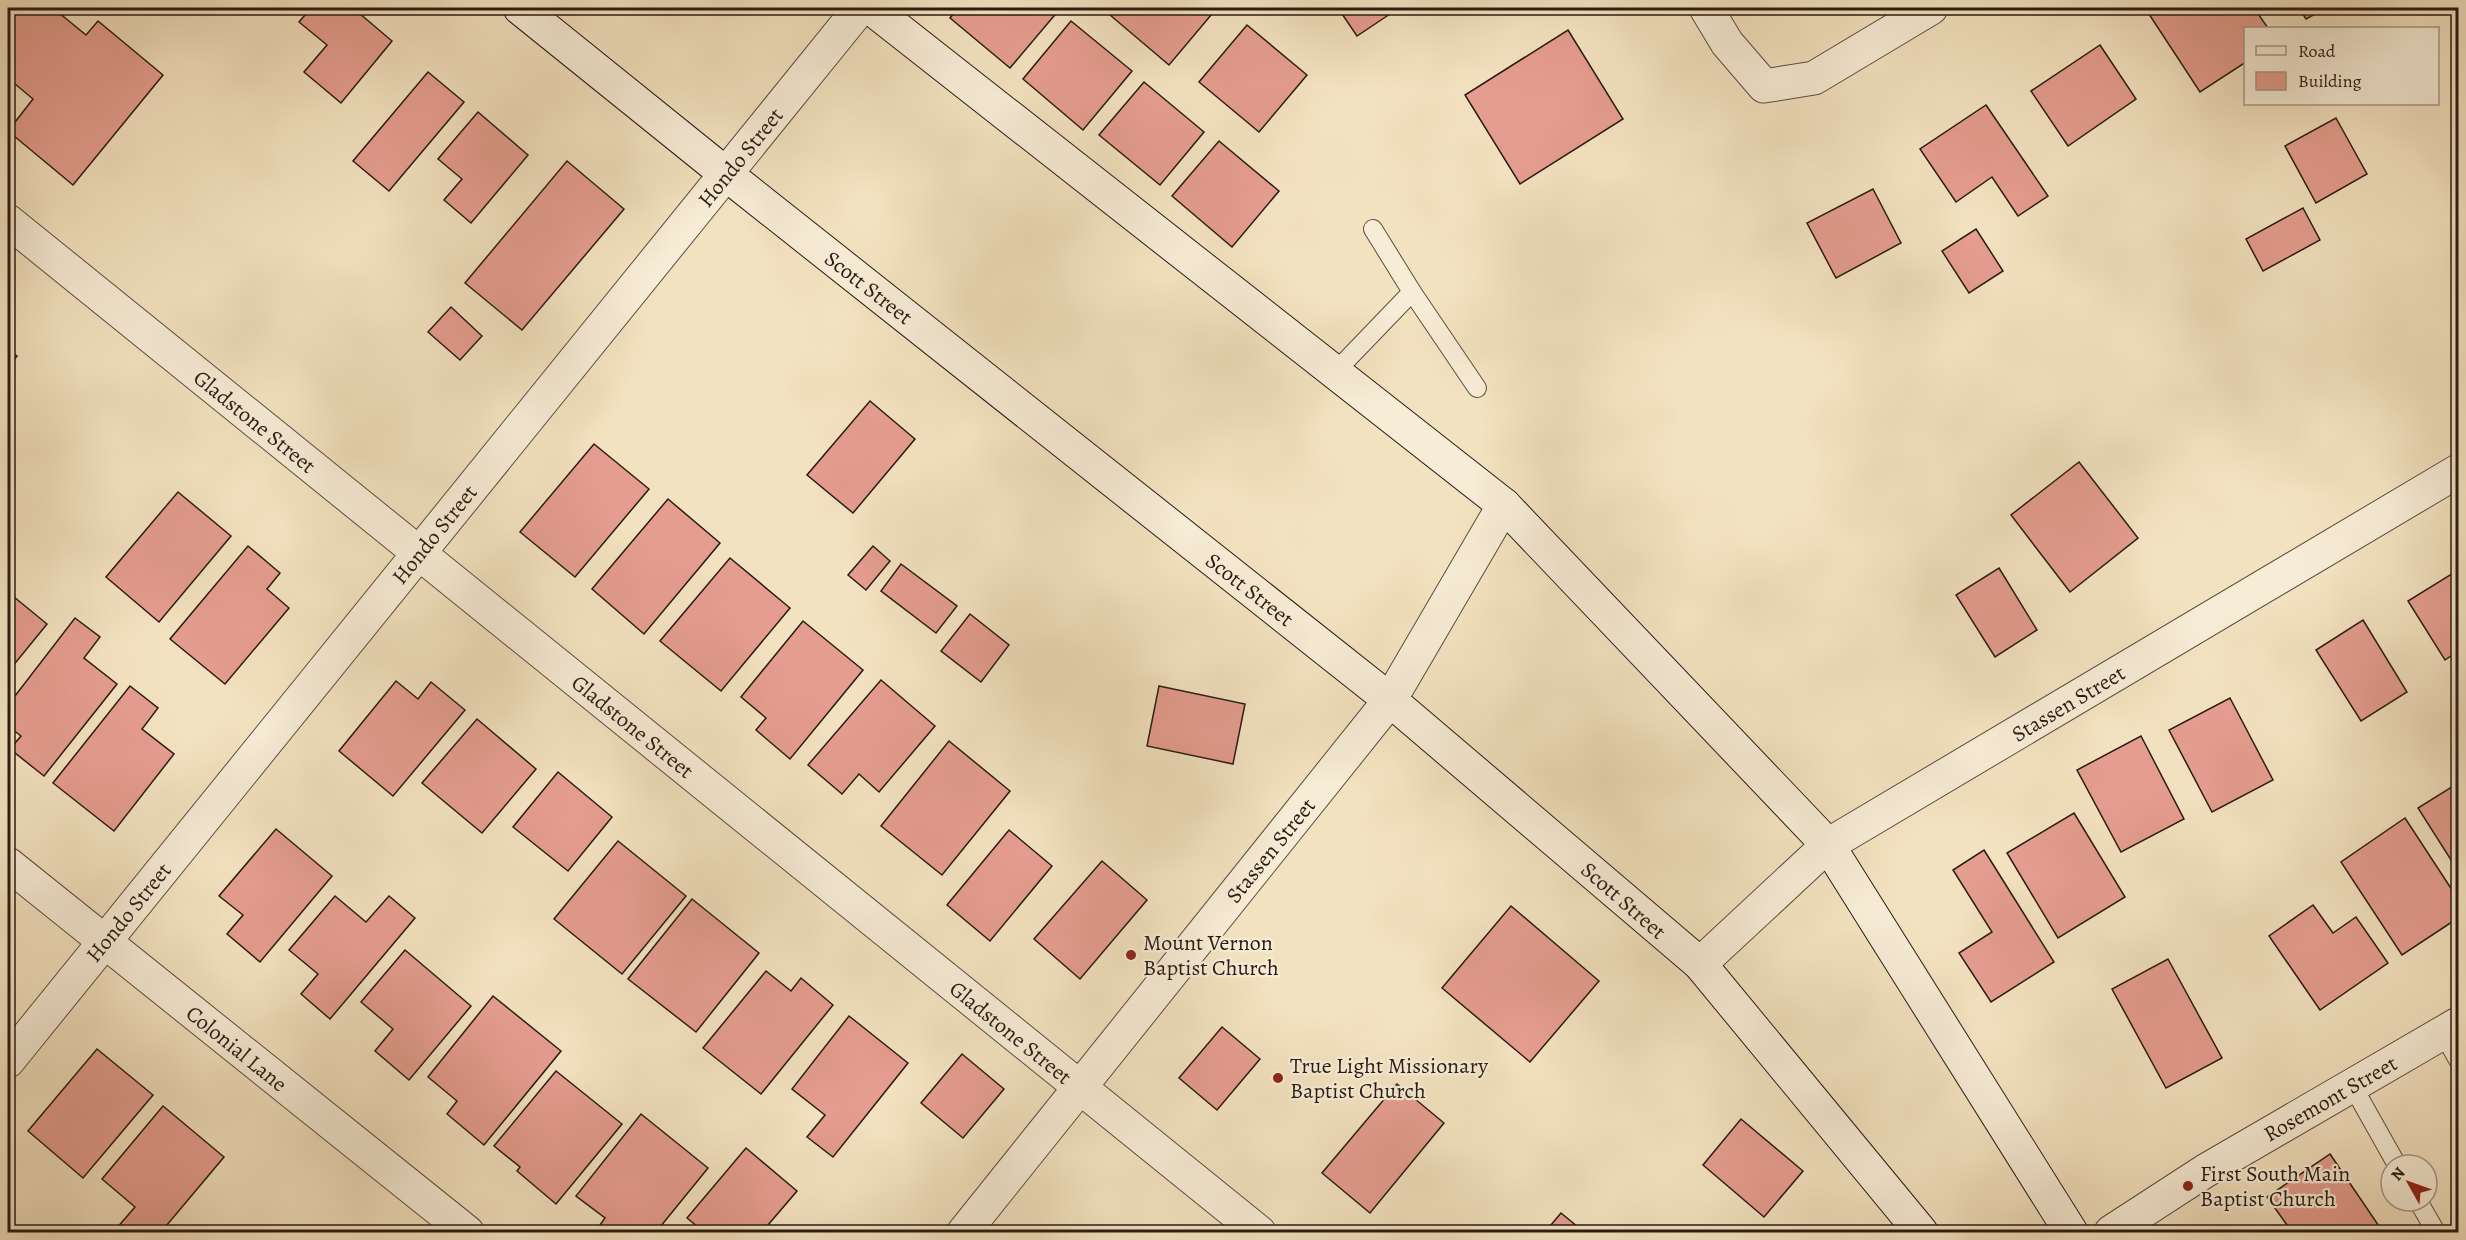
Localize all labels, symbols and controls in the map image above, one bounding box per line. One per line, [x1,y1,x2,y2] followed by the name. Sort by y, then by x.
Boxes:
[2244,27,2439,105] legend
[2298,39,2336,63] text: Road
[2298,69,2362,93] text: Building
[691,101,790,214] street label: Hondo Street
[818,244,919,332] street label: Scott Street
[187,363,322,480] street label: Gladstone Street
[385,478,484,591] street label: Hondo Street
[1199,546,1300,634] street label: Scott Street
[2006,658,2131,749] street label: Stassen Street
[565,668,700,785] street label: Gladstone Street
[1219,792,1322,910] street label: Stassen Street
[1574,855,1672,946] street label: Scott Street
[79,856,178,969] street label: Hondo Street
[1143,928,1279,983] place label: Mount Vernon Baptist Church
[1124,948,1138,962] marker: Mount Vernon Baptist Church
[943,974,1078,1091] street label: Gladstone Street
[179,999,293,1099] street label: Colonial Lane
[2258,1049,2403,1149] street label: Rosemont Street
[1290,1051,1488,1106] place label: True Light Missionary Baptist Church
[1271,1071,1285,1085] marker: True Light Missionary Baptist Church
[2379,1153,2439,1213] north arrow
[2200,1159,2350,1214] place label: First South Main Baptist Church
[2386,1162,2411,1186] text: N
[2181,1179,2195,1193] marker: First South Main Baptist Church

